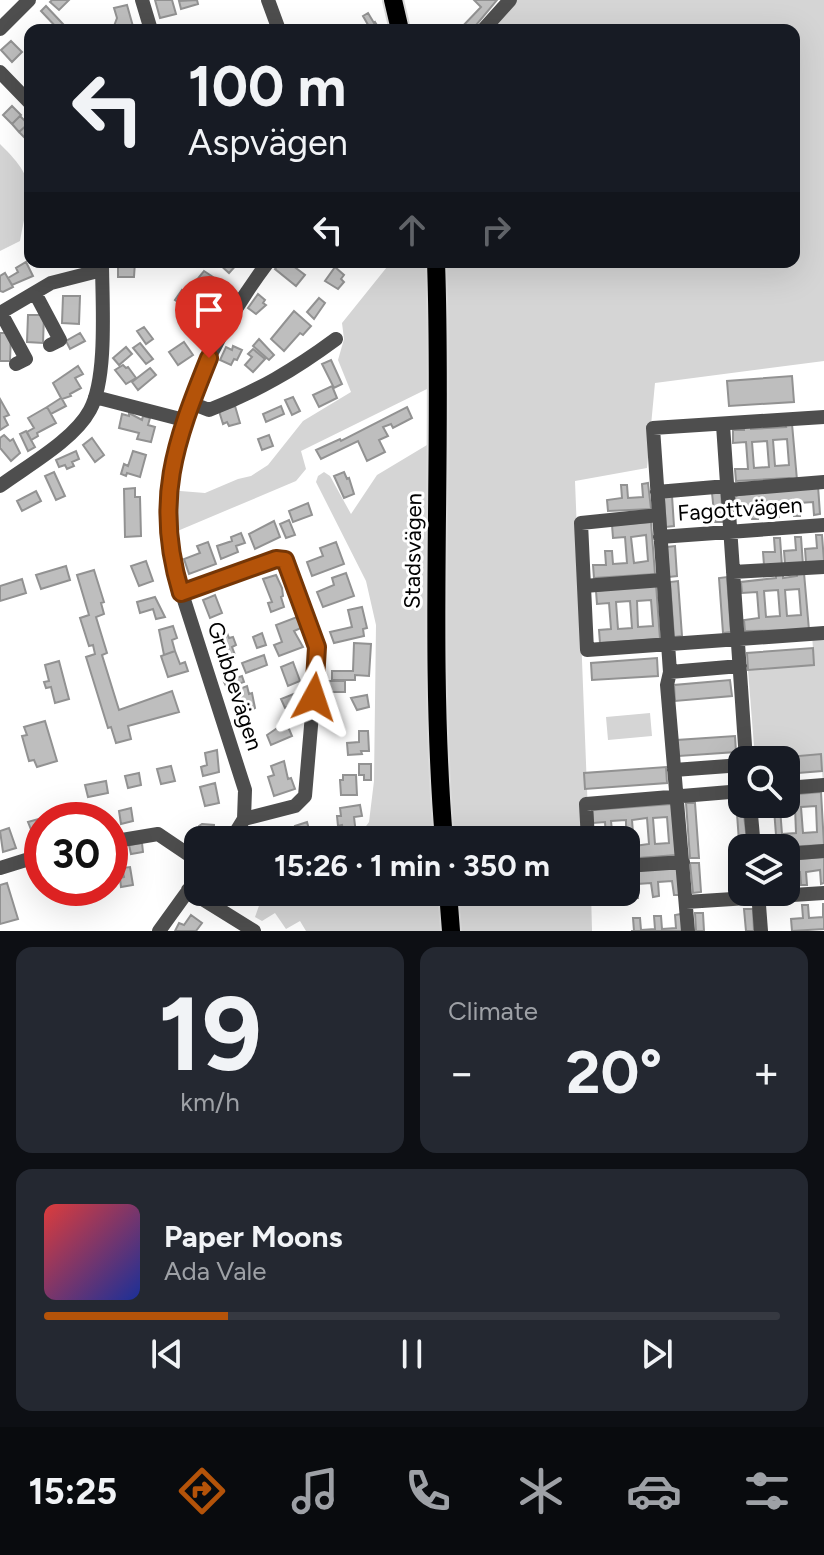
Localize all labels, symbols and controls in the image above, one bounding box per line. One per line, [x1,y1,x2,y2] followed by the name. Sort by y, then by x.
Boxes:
[188,53,346,120] text: 100 m
[56,56,160,160] icon: left
[188,121,348,164] text: Aspvägen
[306,208,350,252] icon: left
[390,208,434,252] icon: ahead
[474,208,518,252] icon: right
[175,276,243,358] pin
[187,288,231,332] icon: arrive
[677,491,803,527] street label: Fagottvägen
[398,493,428,609] street label: Stadsvägen
[201,618,269,754] street label: Grubbevägen
[272,655,356,739] position arrow
[728,746,800,906] map controls
[728,746,800,818] button: search
[24,802,128,906] speed limit sign: 30
[728,834,800,906] button: layers
[274,847,550,884] text: 15:26 · 1 min · 350 m
[158,971,262,1096] text: 19
[448,995,538,1027] text: Climate
[566,1036,662,1108] text: 20°
[448,1046,475,1099] text: −
[753,1046,780,1099] text: +
[180,1086,240,1118] text: km/h
[164,1218,343,1255] text: Paper Moons
[164,1255,267,1287] text: Ada Vale
[145,1332,189,1376] icon: previous
[390,1332,434,1376] icon: pause
[635,1332,679,1376] icon: next
[174,1463,230,1519] icon: directions
[287,1463,343,1519] icon: music
[400,1463,456,1519] icon: phone
[513,1463,569,1519] icon: climate
[626,1463,682,1519] icon: car
[739,1463,795,1519] icon: filters
[29,1470,117,1513] text: 15:25

